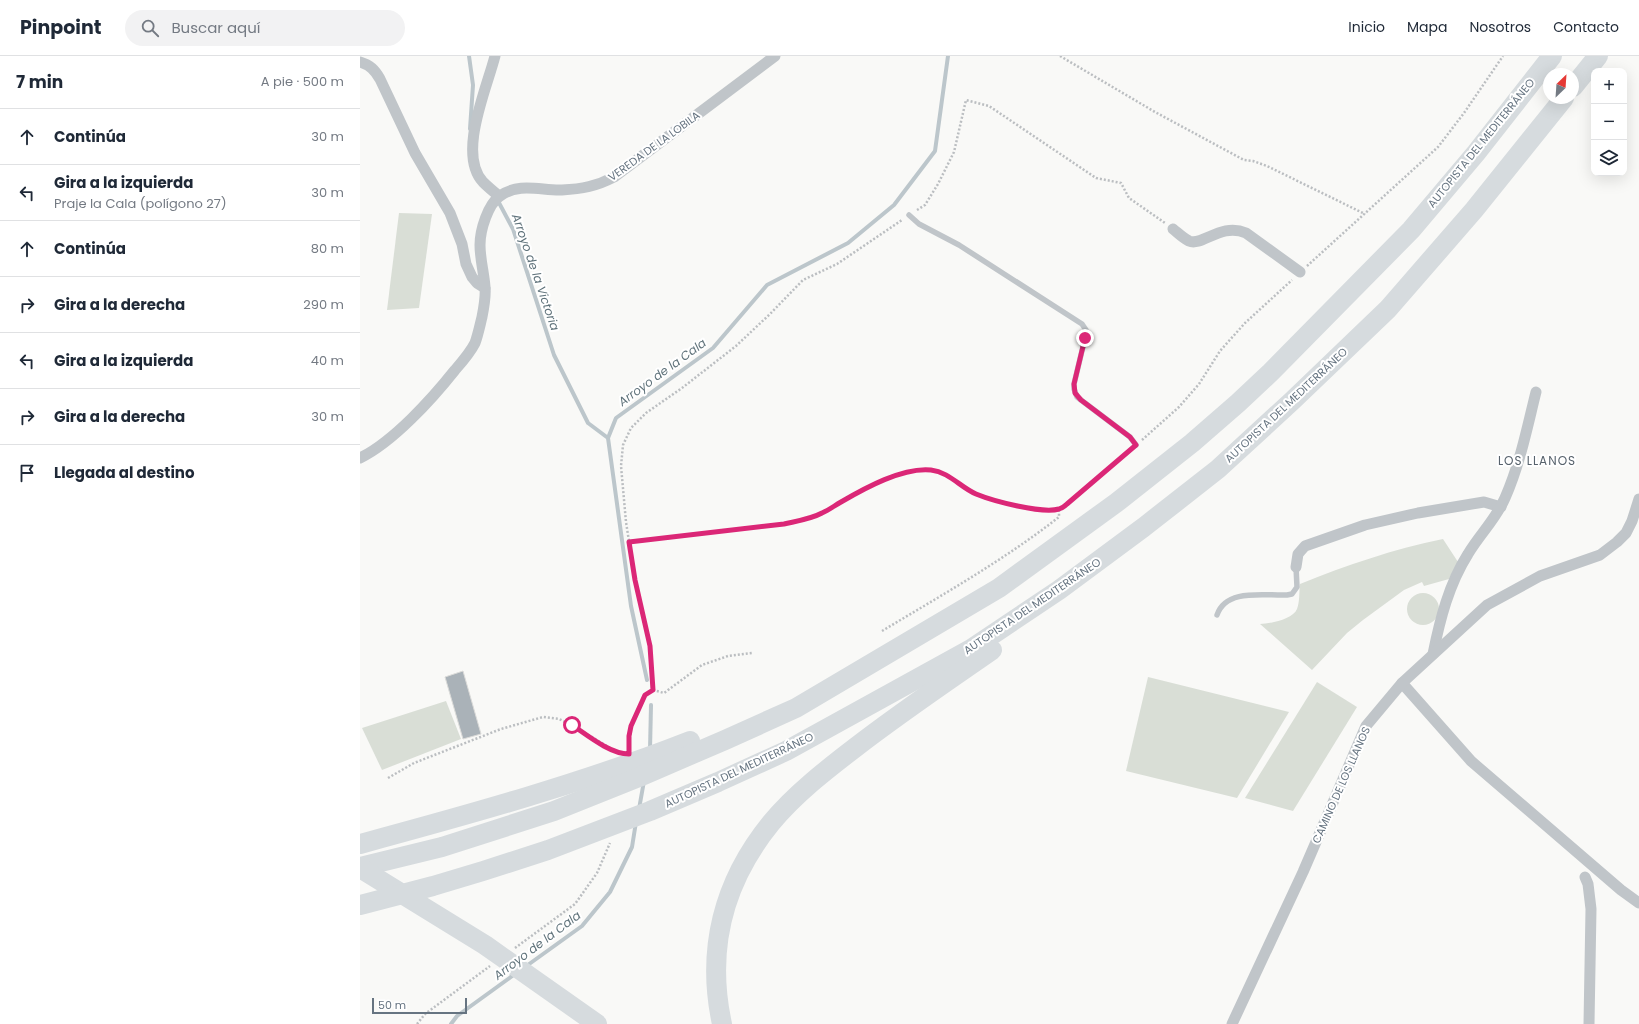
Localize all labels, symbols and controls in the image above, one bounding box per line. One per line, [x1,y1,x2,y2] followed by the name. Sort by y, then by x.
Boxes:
[125,10,405,46] search box
[20,14,101,41] text: Pinpoint
[139,17,161,39] icon: search
[171,17,260,38] text: Buscar aquí
[1348,17,1385,37] text: Inicio
[1407,17,1448,37] text: Mapa
[1470,17,1531,37] text: Nosotros
[1553,17,1619,37] text: Contacto
[1543,68,1579,104] north arrow
[1591,68,1627,176] map controls
[1591,68,1627,104] button: +
[16,70,63,94] text: 7 min
[261,72,344,91] text: A pie · 500 m
[1424,75,1539,211] street label: AUTOPISTA DEL MEDITERRÁNEO
[1591,104,1627,140] button: −
[605,107,704,185] street label: VEREDA DE LA LOBILA
[16,126,38,148] icon: ahead
[54,126,126,147] text: Continúa
[311,127,344,146] text: 30 m
[1591,140,1627,176] button: layers
[54,172,193,193] text: Gira a la izquierda
[16,182,38,204] icon: left
[311,183,344,202] text: 30 m
[54,194,227,213] text: Praje la Cala (polígono 27)
[508,210,564,333] water label: Arroyo de la Victoria
[16,238,38,260] icon: ahead
[54,238,126,259] text: Continúa
[311,239,344,258] text: 80 m
[16,294,38,316] icon: right
[54,294,185,315] text: Gira a la derecha
[303,295,344,314] text: 290 m
[1076,329,1094,347] route end
[614,334,709,410] water label: Arroyo de la Cala
[1221,344,1351,466] street label: AUTOPISTA DEL MEDITERRÁNEO
[16,350,38,372] icon: left
[54,350,193,371] text: Gira a la izquierda
[311,351,344,370] text: 40 m
[16,406,38,428] icon: right
[54,406,185,427] text: Gira a la derecha
[311,407,344,426] text: 30 m
[1498,452,1576,469] district label: LOS LLANOS
[16,462,38,484] icon: arrive
[54,462,195,483] text: Llegada al destino
[960,554,1104,658] street label: AUTOPISTA DEL MEDITERRÁNEO
[563,716,581,734] route start
[1308,724,1374,846] street label: CAMINO DE LOS LLANOS
[662,728,816,812] street label: AUTOPISTA DEL MEDITERRÁNEO
[489,907,584,984] water label: Arroyo de la Cala
[372,996,467,1015] scale bar
[378,997,406,1013] text: 50 m

